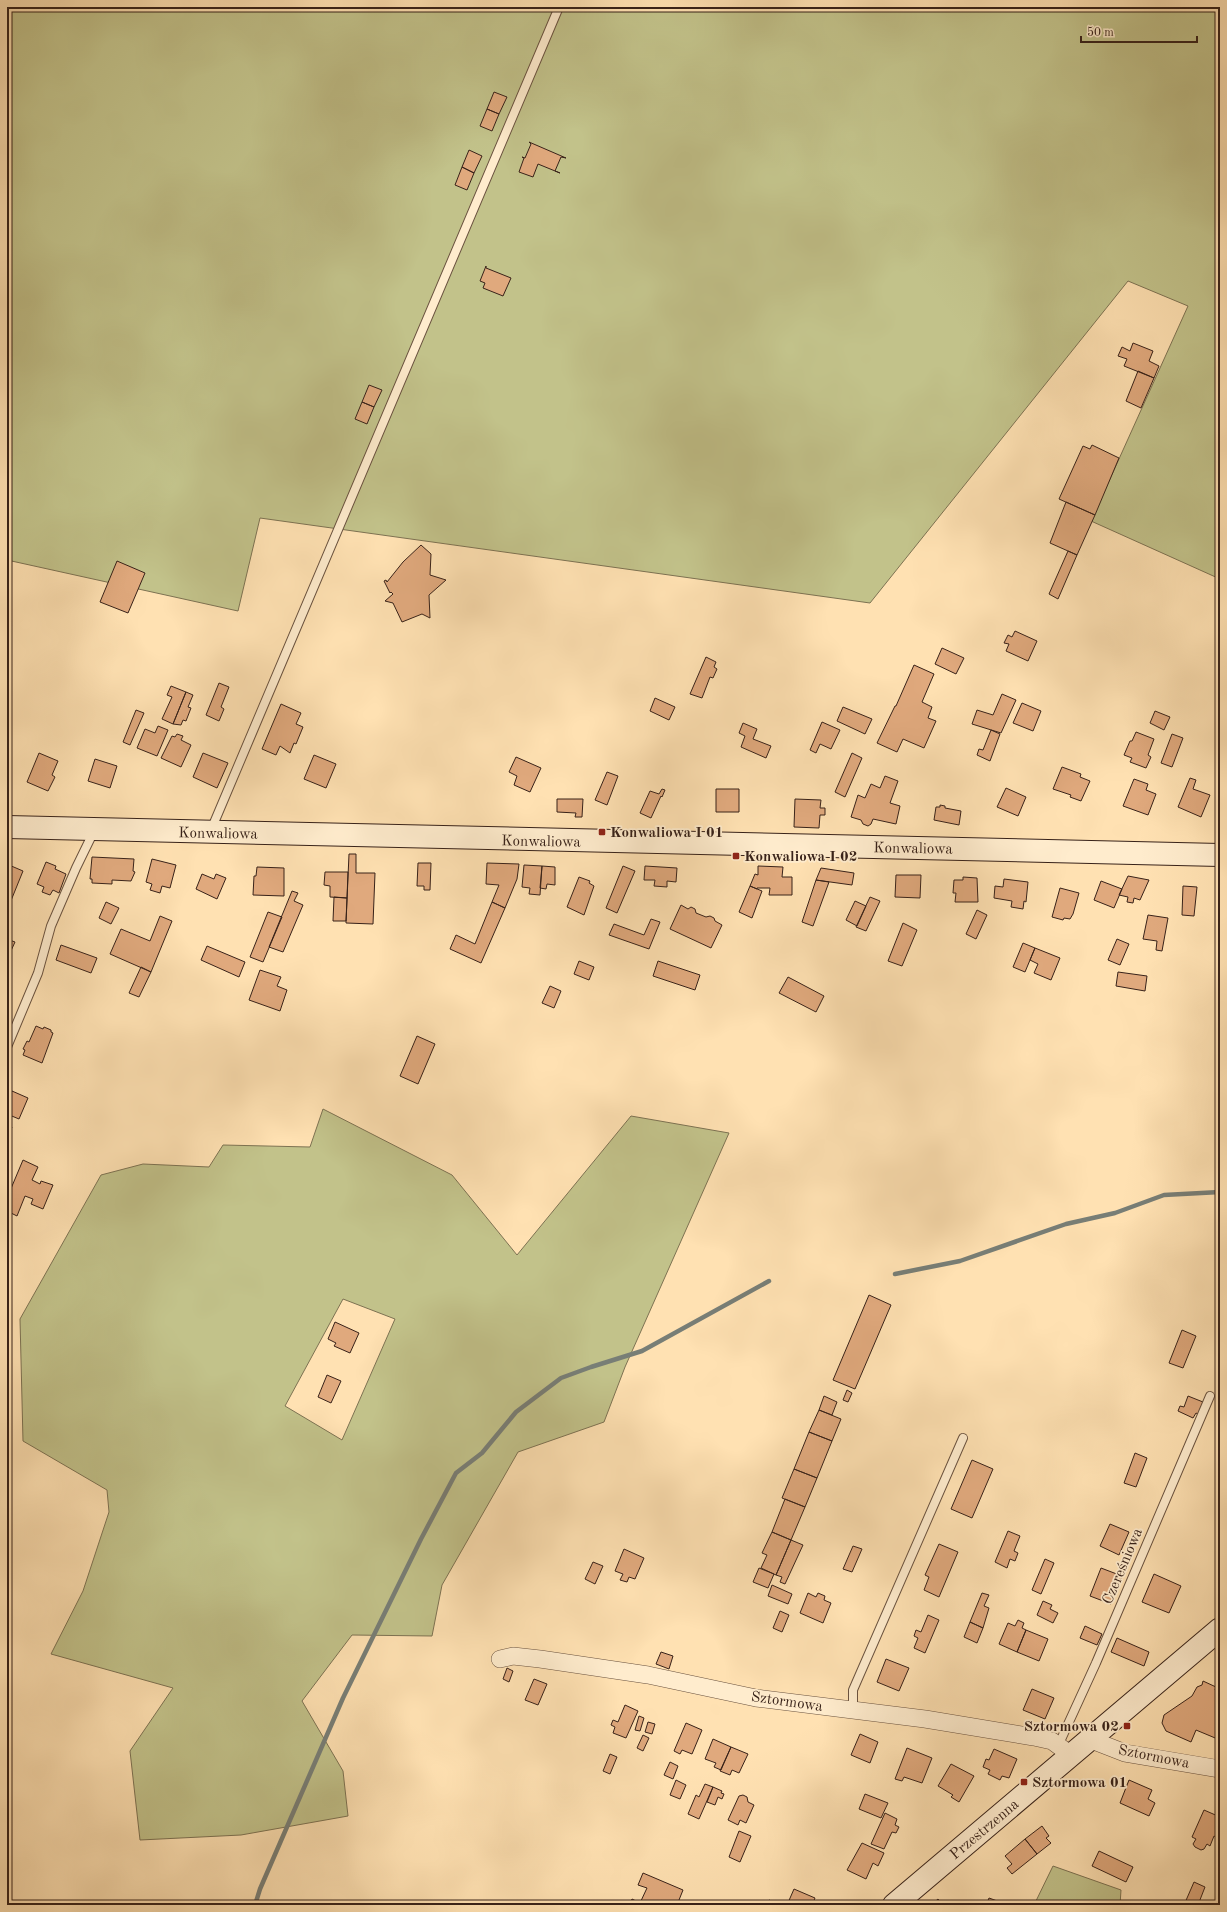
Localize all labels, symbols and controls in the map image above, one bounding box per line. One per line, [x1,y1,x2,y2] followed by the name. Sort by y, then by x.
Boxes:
[1081,18,1197,44] scale bar
[1087,26,1114,39] text: 50 m
[178,826,258,843] street label: Konwaliowa
[610,826,724,841] place label: Konwaliowa I 01
[597,827,607,837] marker: Konwaliowa I 01
[501,834,581,851] street label: Konwaliowa
[873,841,953,858] street label: Konwaliowa
[744,850,858,865] place label: Konwaliowa I 02
[731,851,741,861] marker: Konwaliowa I 02
[1101,1526,1146,1607] street label: Czereśniowa
[750,1690,824,1715] street label: Sztormowa
[1024,1720,1119,1735] place label: Sztormowa 02
[1122,1721,1132,1731] marker: Sztormowa 02
[1117,1743,1191,1772] street label: Sztormowa
[1032,1776,1127,1791] place label: Sztormowa 01
[1019,1777,1029,1787] marker: Sztormowa 01
[948,1797,1023,1863] street label: Przestrzenna

